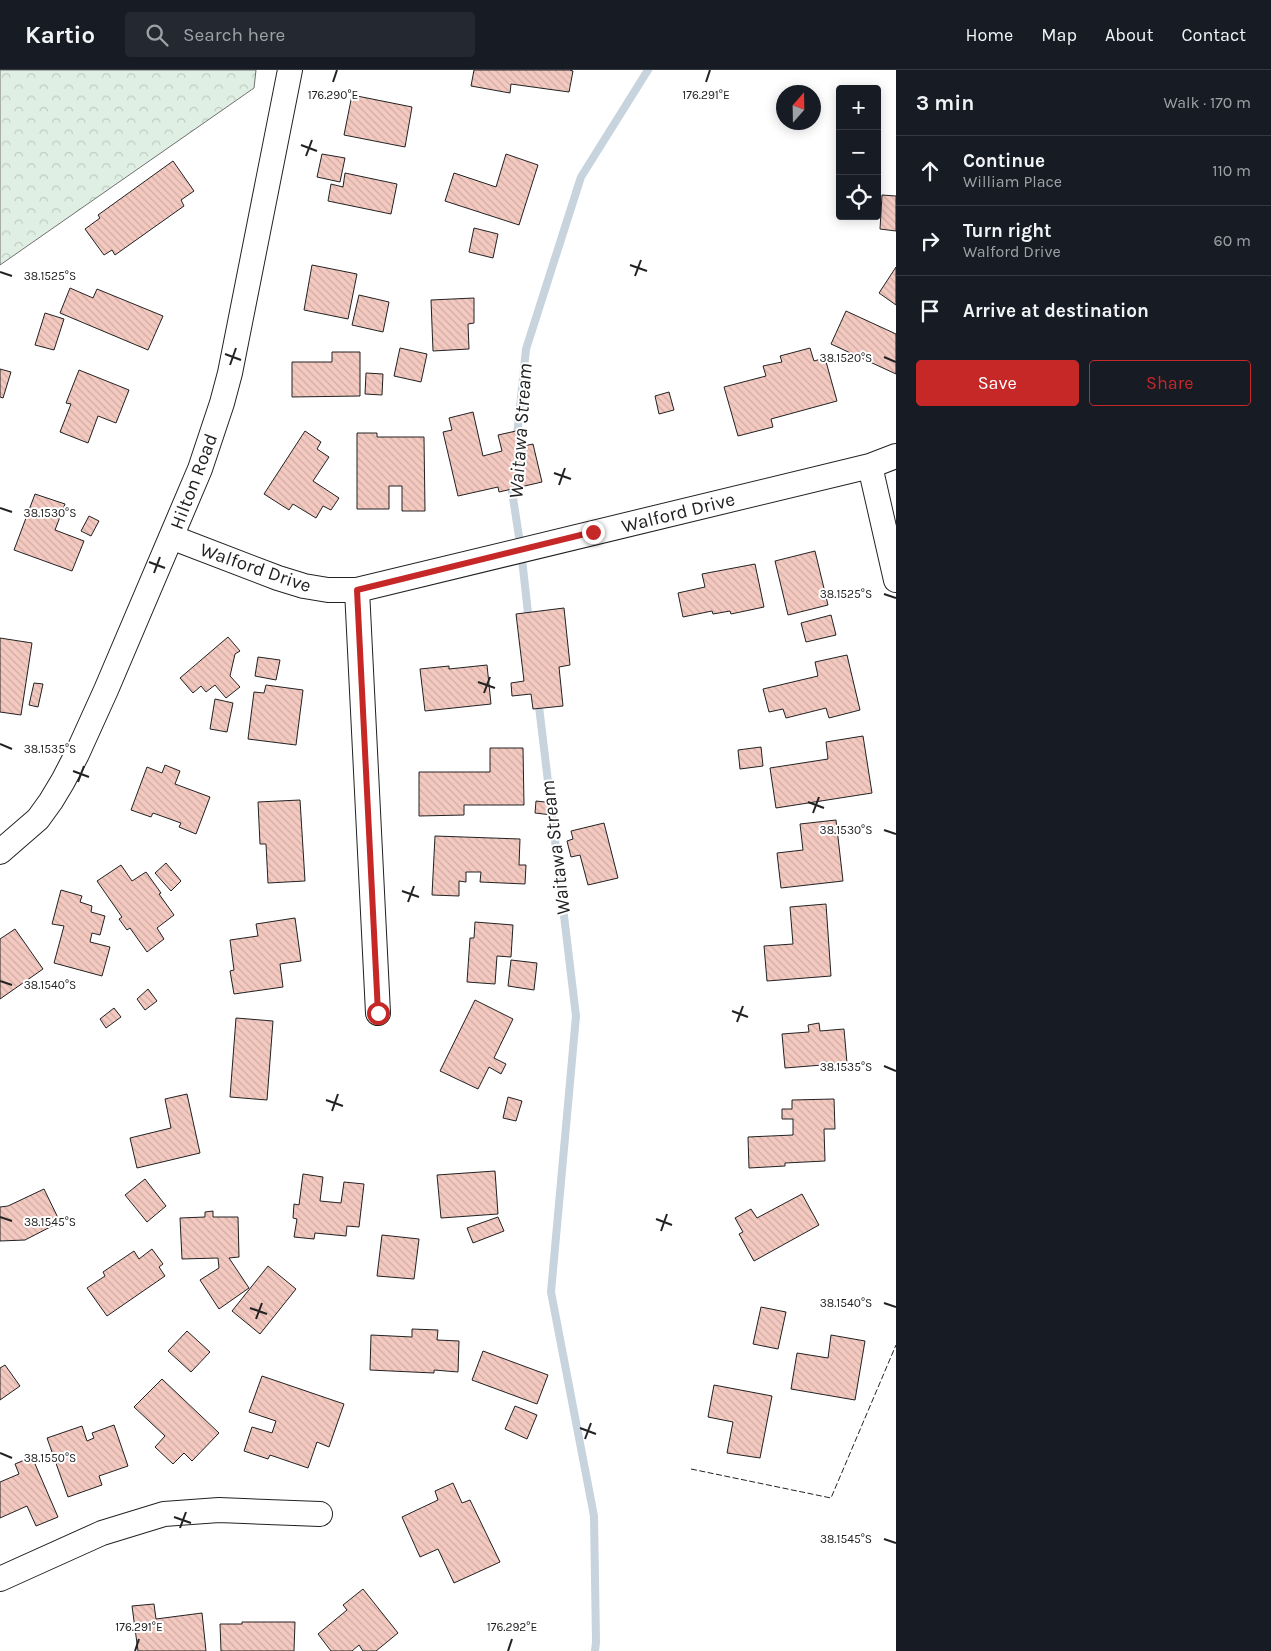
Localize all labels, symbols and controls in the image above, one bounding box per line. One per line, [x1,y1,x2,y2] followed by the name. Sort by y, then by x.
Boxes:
[125,12,475,57] search box
[25,21,95,49] text: Kartio
[143,21,171,49] icon: search
[183,24,285,46] text: Search here
[965,24,1013,46] text: Home
[1041,24,1077,46] text: Map
[1105,24,1154,46] text: About
[1182,24,1246,46] text: Contact
[776,85,821,130] north arrow
[836,85,881,220] map controls
[836,85,881,130] button: +
[308,88,358,102] text: 176.290°E
[682,88,730,102] text: 176.291°E
[916,91,974,115] text: 3 min
[1163,93,1251,112] text: Walk · 170 m
[836,130,881,175] button: −
[963,150,1045,172] text: Continue
[916,157,944,185] icon: ahead
[1212,161,1251,180] text: 110 m
[963,172,1062,191] text: William Place
[836,175,881,220] button: locate
[963,220,1052,242] text: Turn right
[916,227,944,255] icon: right
[1214,231,1251,250] text: 60 m
[963,242,1061,261] text: Walford Drive
[24,269,76,283] text: 38.1525°S
[916,297,944,325] icon: arrive
[963,300,1149,322] text: Arrive at destination
[820,351,872,365] text: 38.1520°S
[916,360,1079,406] button: Save
[1089,360,1251,406] button: Share
[504,362,537,500] water label: Waitawa Stream
[166,430,222,532] street label: Hilton Road
[619,488,737,538] street label: Walford Drive
[24,506,76,520] text: 38.1530°S
[582,521,605,544] route end
[197,539,314,597] street label: Walford Drive
[820,587,872,601] text: 38.1525°S
[24,742,76,756] text: 38.1535°S
[536,779,575,917] water label: Waitawa Stream
[820,823,872,837] text: 38.1530°S
[24,978,76,992] text: 38.1540°S
[367,1002,390,1025] route start
[820,1060,872,1074] text: 38.1535°S
[24,1215,76,1229] text: 38.1545°S
[820,1296,872,1310] text: 38.1540°S
[24,1451,76,1465] text: 38.1550°S
[820,1532,872,1546] text: 38.1545°S
[115,1620,163,1634] text: 176.291°E
[487,1620,537,1634] text: 176.292°E

